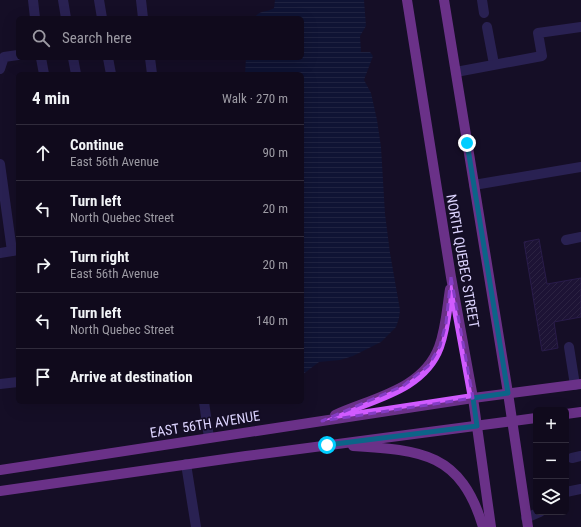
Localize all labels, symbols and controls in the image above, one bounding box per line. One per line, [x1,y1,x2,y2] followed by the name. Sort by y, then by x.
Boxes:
[16,16,304,60] search box
[30,27,52,49] icon: search
[62,29,132,47] text: Search here
[32,88,70,108] text: 4 min
[222,91,288,106] text: Walk · 270 m
[458,134,476,152] route end
[70,136,124,154] text: Continue
[32,142,54,164] icon: ahead
[262,145,288,160] text: 90 m
[70,154,159,169] text: East 56th Avenue
[70,192,121,210] text: Turn left
[443,193,483,329] street label: NORTH QUEBEC STREET
[32,198,54,220] icon: left
[262,201,288,216] text: 20 m
[70,210,174,225] text: North Quebec Street
[70,248,129,266] text: Turn right
[32,254,54,276] icon: right
[262,257,288,272] text: 20 m
[70,266,159,281] text: East 56th Avenue
[70,304,121,322] text: Turn left
[32,310,54,332] icon: left
[256,313,288,328] text: 140 m
[70,322,174,337] text: North Quebec Street
[32,366,54,388] icon: arrive
[70,368,193,386] text: Arrive at destination
[149,407,261,441] street label: EAST 56TH AVENUE
[533,407,569,515] map controls
[533,407,569,443] button: +
[318,436,336,454] route start
[533,443,569,479] button: −
[533,479,569,515] button: layers

